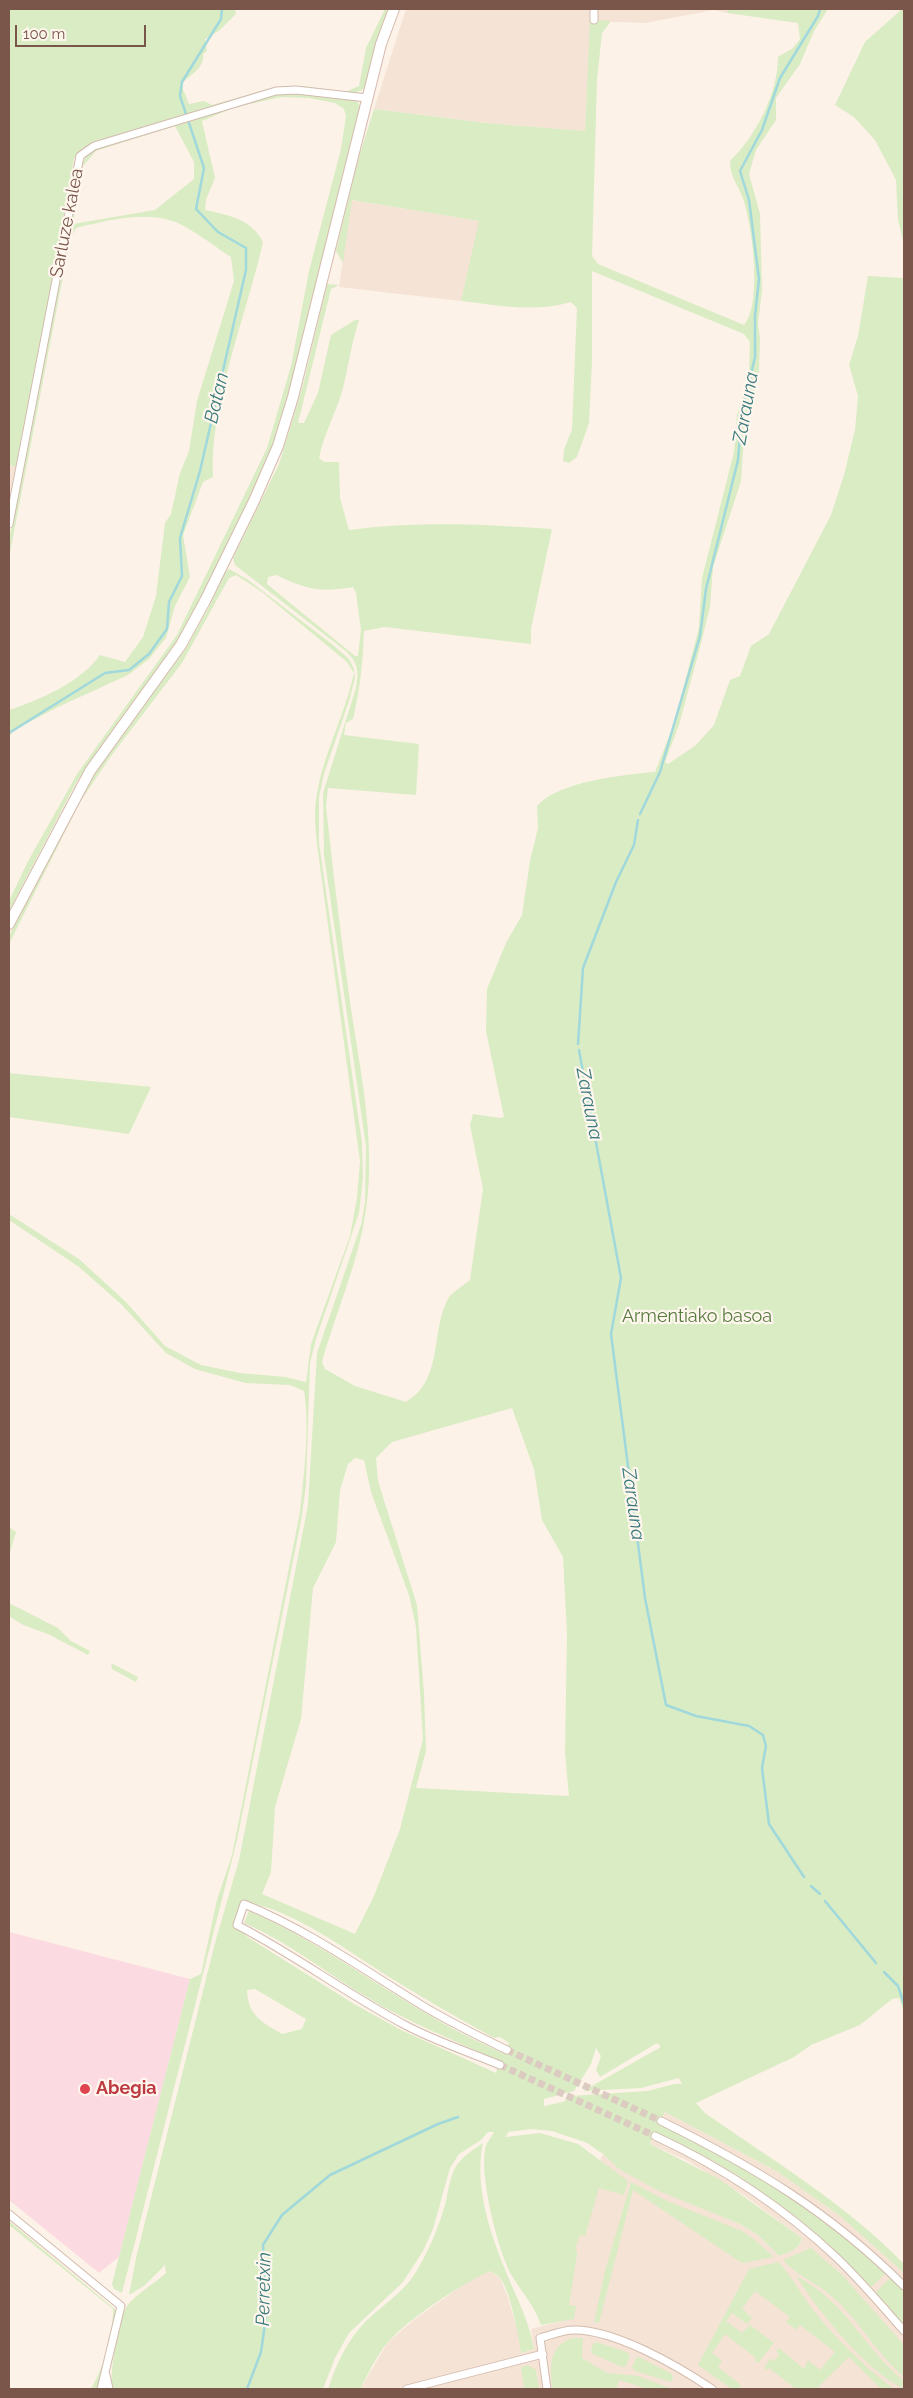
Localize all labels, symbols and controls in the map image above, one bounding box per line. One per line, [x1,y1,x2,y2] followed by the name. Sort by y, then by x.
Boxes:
[18,15,149,47] scale bar
[23,25,65,43] text: 100 m
[46,166,88,280] street label: Sarluze kalea
[200,370,234,426] water label: Batan
[728,370,764,446] water label: Zarauna
[571,1066,607,1142] water label: Zarauna
[622,1306,772,1328] park label: Armentiako basoa
[617,1466,649,1542] water label: Zarauna
[96,2078,157,2100] place label: Abegia
[78,2082,92,2096] marker: Abegia
[252,2252,276,2326] water label: Perretxin

